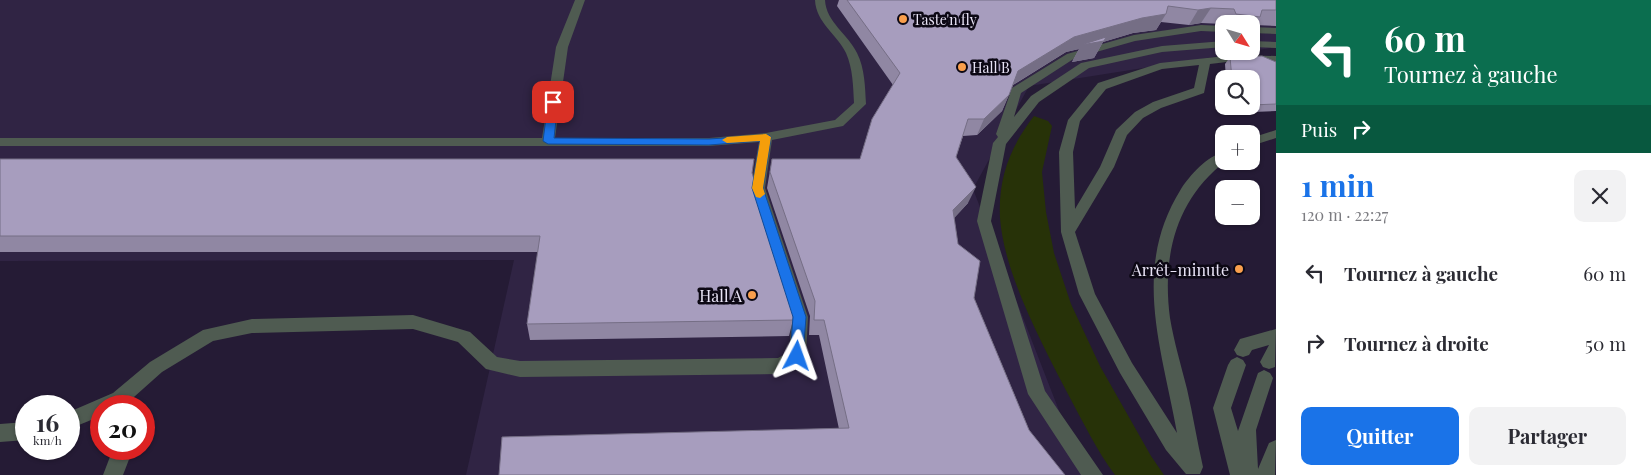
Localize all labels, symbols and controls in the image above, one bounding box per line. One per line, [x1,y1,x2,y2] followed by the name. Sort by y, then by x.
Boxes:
[913,10,977,29] place label: Taste'n fly
[897,13,909,25] marker: Taste'n fly
[1384,14,1466,61] text: 60 m
[1215,15,1260,60] north arrow
[1215,15,1260,225] map controls
[1301,20,1366,85] icon: left
[972,58,1010,77] place label: Hall B
[1384,59,1558,89] text: Tournez à gauche
[956,61,968,73] marker: Hall B
[1215,70,1260,115] button: search
[532,81,574,123] pin
[539,88,567,116] icon: arrive
[1347,115,1375,143] icon: right
[1301,116,1337,142] text: Puis
[1215,125,1260,170] button: +
[1301,165,1375,205] text: 1 min
[1574,170,1626,222] button: close
[1215,180,1260,225] button: −
[1301,204,1388,225] text: 120 m · 22:27
[1131,259,1229,280] place label: Arrêt-minute
[1301,259,1329,287] icon: left
[1344,260,1498,286] text: Tournez à gauche
[1583,260,1626,286] text: 60 m
[1233,263,1245,275] marker: Arrêt-minute
[699,285,743,306] place label: Hall A
[746,289,758,301] marker: Hall A
[770,329,822,381] position arrow
[1301,329,1329,357] icon: right
[1344,330,1489,356] text: Tournez à droite
[1585,330,1626,356] text: 50 m
[90,395,155,460] speed limit sign: 20
[36,405,59,438] text: 16
[1301,407,1459,465] button: Quitter
[1469,407,1626,465] button: Partager
[33,432,62,448] text: km/h

